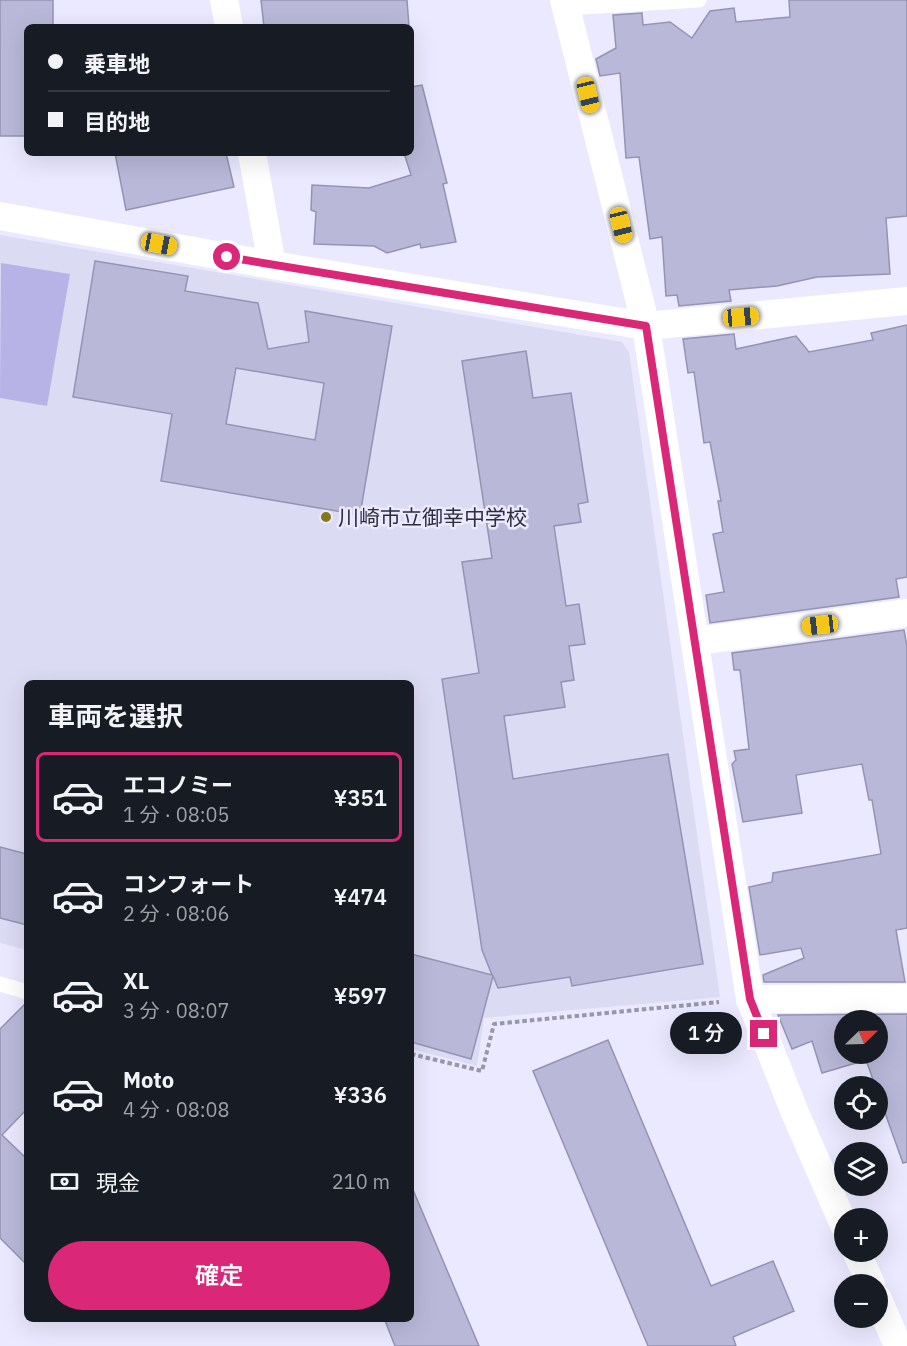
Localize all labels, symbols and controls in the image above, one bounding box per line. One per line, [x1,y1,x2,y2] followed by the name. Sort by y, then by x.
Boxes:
[84,49,150,78] text: 乗車地
[575,75,601,115] car
[84,107,150,136] text: 目的地
[608,205,634,245] car
[140,232,178,256] car
[213,243,240,270] route start
[722,306,760,328] car
[338,503,527,531] place label: 川崎市立御幸中学校
[319,510,333,524] marker: 川崎市立御幸中学校
[801,614,839,636] car
[48,698,183,733] text: 車両を選択
[51,770,105,824] icon: car
[123,770,233,799] text: エコノミー
[333,783,387,812] text: ¥351
[123,801,230,828] text: 1 分 · 08:05
[51,869,105,923] icon: car
[123,869,254,898] text: コンフォート
[333,882,387,911] text: ¥474
[123,900,230,927] text: 2 分 · 08:06
[123,966,149,995] text: XL
[51,968,105,1022] icon: car
[333,981,387,1010] text: ¥597
[123,997,230,1024] text: 3 分 · 08:07
[834,1010,888,1064] north arrow
[834,1010,888,1328] map controls
[671,1013,743,1055] callout: 1 分
[688,1019,724,1046] text: 1 分
[750,1020,777,1047] route end
[123,1065,174,1094] text: Moto
[51,1067,105,1121] icon: car
[834,1076,888,1130] button: locate
[333,1080,387,1109] text: ¥336
[123,1096,230,1123] text: 4 分 · 08:08
[834,1142,888,1196] button: layers
[48,1165,81,1198] icon: cash
[96,1168,140,1197] text: 現金
[332,1168,390,1195] text: 210 m
[834,1208,888,1262] button: +
[48,1241,390,1310] button: 確定
[834,1274,888,1328] button: −

